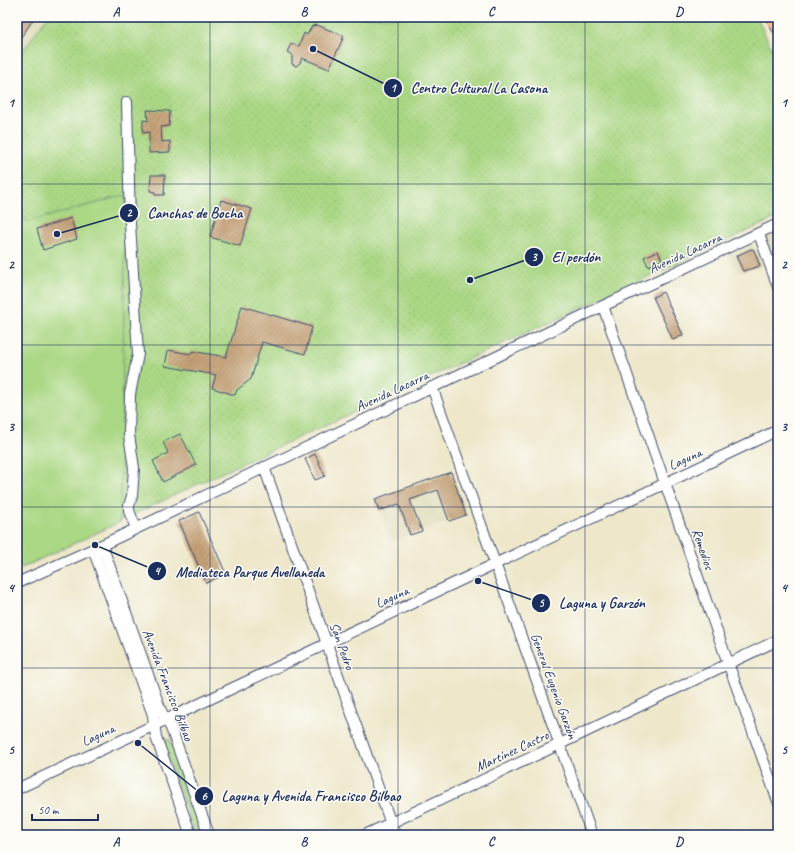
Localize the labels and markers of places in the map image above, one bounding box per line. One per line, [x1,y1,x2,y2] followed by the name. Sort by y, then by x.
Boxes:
[383,74,555,101] callout: Centro Cultural La Casona
[119,199,250,226] callout: Canchas de Bocha
[524,243,609,270] callout: El perdón
[147,558,332,585] callout: Mediateca Parque Avellaneda
[531,589,653,616] callout: Laguna y Garzón
[194,782,409,809] callout: Laguna y Avenida Francisco Bilbao

